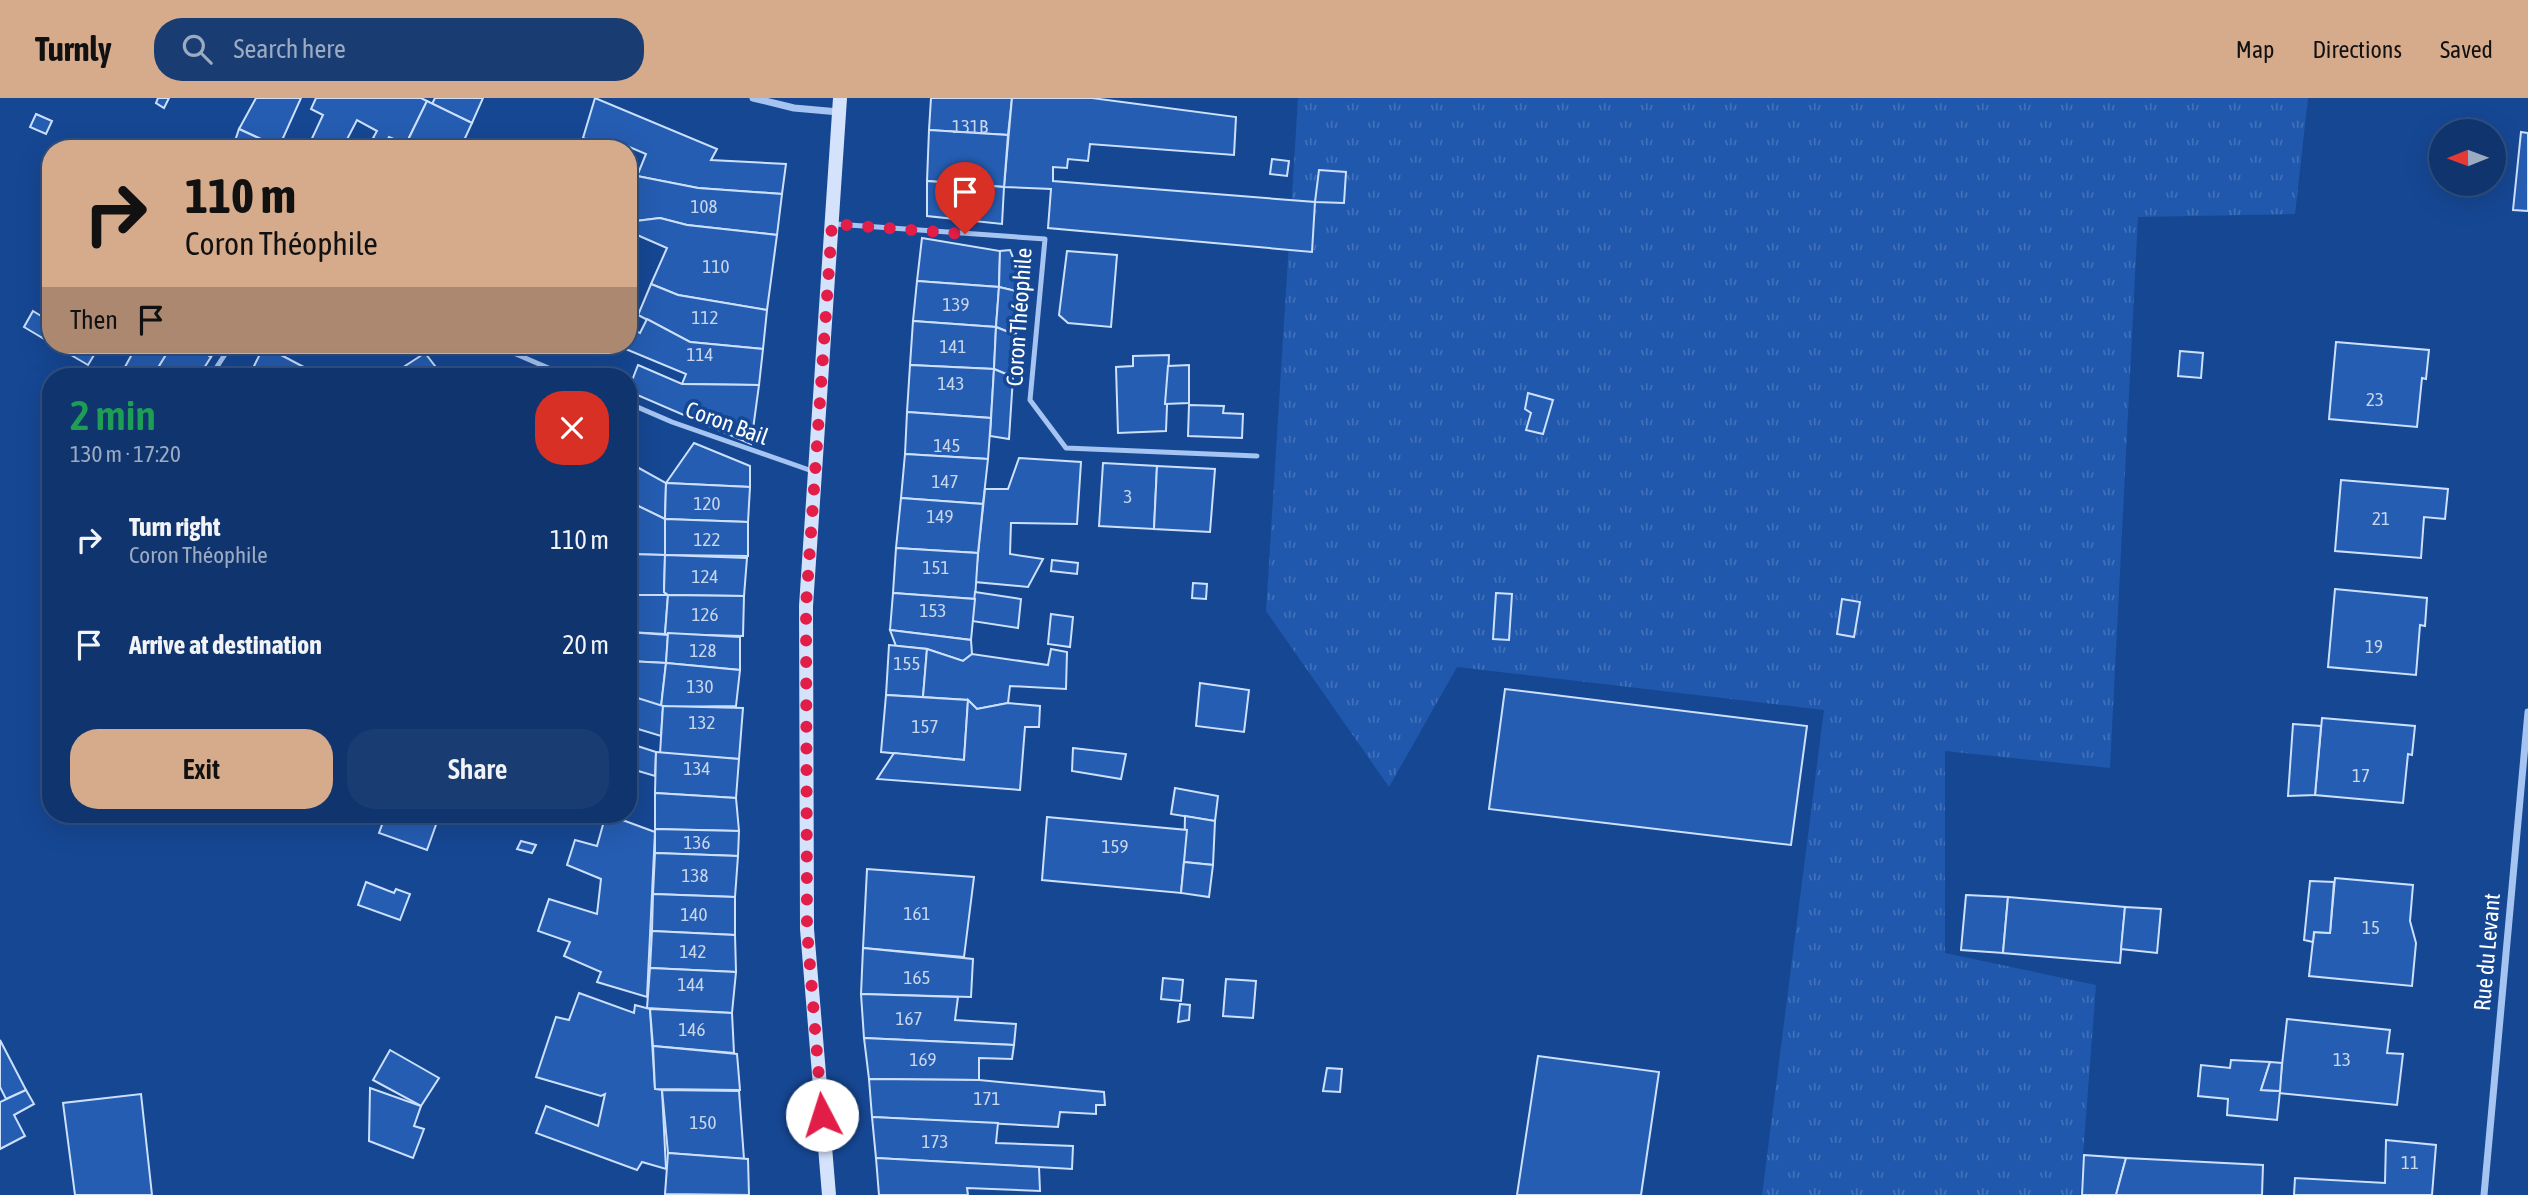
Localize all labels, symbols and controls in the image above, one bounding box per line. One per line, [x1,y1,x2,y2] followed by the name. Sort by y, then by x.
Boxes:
[154,18,644,81] search box
[35,30,112,68] text: Turnly
[178,30,216,68] icon: search
[234,34,346,64] text: Search here
[2236,36,2274,63] text: Map
[2312,36,2402,63] text: Directions
[2440,36,2493,63] text: Saved
[952,115,988,137] house number: 131B
[2429,119,2506,196] north arrow
[2429,119,2506,196] map controls
[935,162,995,234] pin
[185,167,296,223] text: 110 m
[70,168,161,259] icon: right
[946,173,984,211] icon: arrive
[691,195,717,217] house number: 108
[185,225,378,262] text: Coron Théophile
[1001,247,1037,387] street label: Coron Théophile
[703,255,729,277] house number: 110
[943,293,969,315] house number: 139
[132,301,170,339] icon: arrive
[70,305,118,335] text: Then
[692,306,718,328] house number: 112
[940,335,966,357] house number: 141
[687,343,713,365] house number: 114
[938,372,964,394] house number: 143
[2366,388,2384,410] house number: 23
[70,391,156,439] text: 2 min
[535,391,609,465] button: close
[682,396,772,450] street label: Coron Bail
[934,434,960,456] house number: 145
[70,441,181,467] text: 130 m · 17:20
[932,470,958,492] house number: 147
[1124,485,1132,507] house number: 3
[694,492,720,514] house number: 120
[927,505,953,527] house number: 149
[2372,507,2390,529] house number: 21
[129,512,220,542] text: Turn right
[70,521,108,559] icon: right
[550,525,609,555] text: 110 m
[694,528,720,550] house number: 122
[129,542,268,568] text: Coron Théophile
[923,556,949,578] house number: 151
[692,565,718,587] house number: 124
[920,599,946,621] house number: 153
[692,603,718,625] house number: 126
[70,626,108,664] icon: arrive
[129,630,322,660] text: Arrive at destination
[562,630,609,660] text: 20 m
[2365,635,2383,657] house number: 19
[690,639,716,661] house number: 128
[894,652,920,674] house number: 155
[687,675,713,697] house number: 130
[689,711,715,733] house number: 132
[912,715,938,737] house number: 157
[70,729,333,809] button: Exit
[347,729,609,809] button: Share
[684,757,710,779] house number: 134
[2352,764,2370,786] house number: 17
[684,831,710,853] house number: 136
[1102,835,1128,857] house number: 159
[682,864,708,886] house number: 138
[2469,892,2505,1012] street label: Rue du Levant
[904,902,930,924] house number: 161
[681,903,707,925] house number: 140
[2362,916,2380,938] house number: 15
[680,940,706,962] house number: 142
[904,966,930,988] house number: 165
[678,973,704,995] house number: 144
[896,1007,922,1029] house number: 167
[679,1018,705,1040] house number: 146
[910,1048,936,1070] house number: 169
[2333,1048,2351,1070] house number: 13
[785,1078,859,1152] position arrow
[974,1087,1000,1109] house number: 171
[690,1111,716,1133] house number: 150
[922,1130,948,1152] house number: 173
[2401,1151,2419,1173] house number: 11

